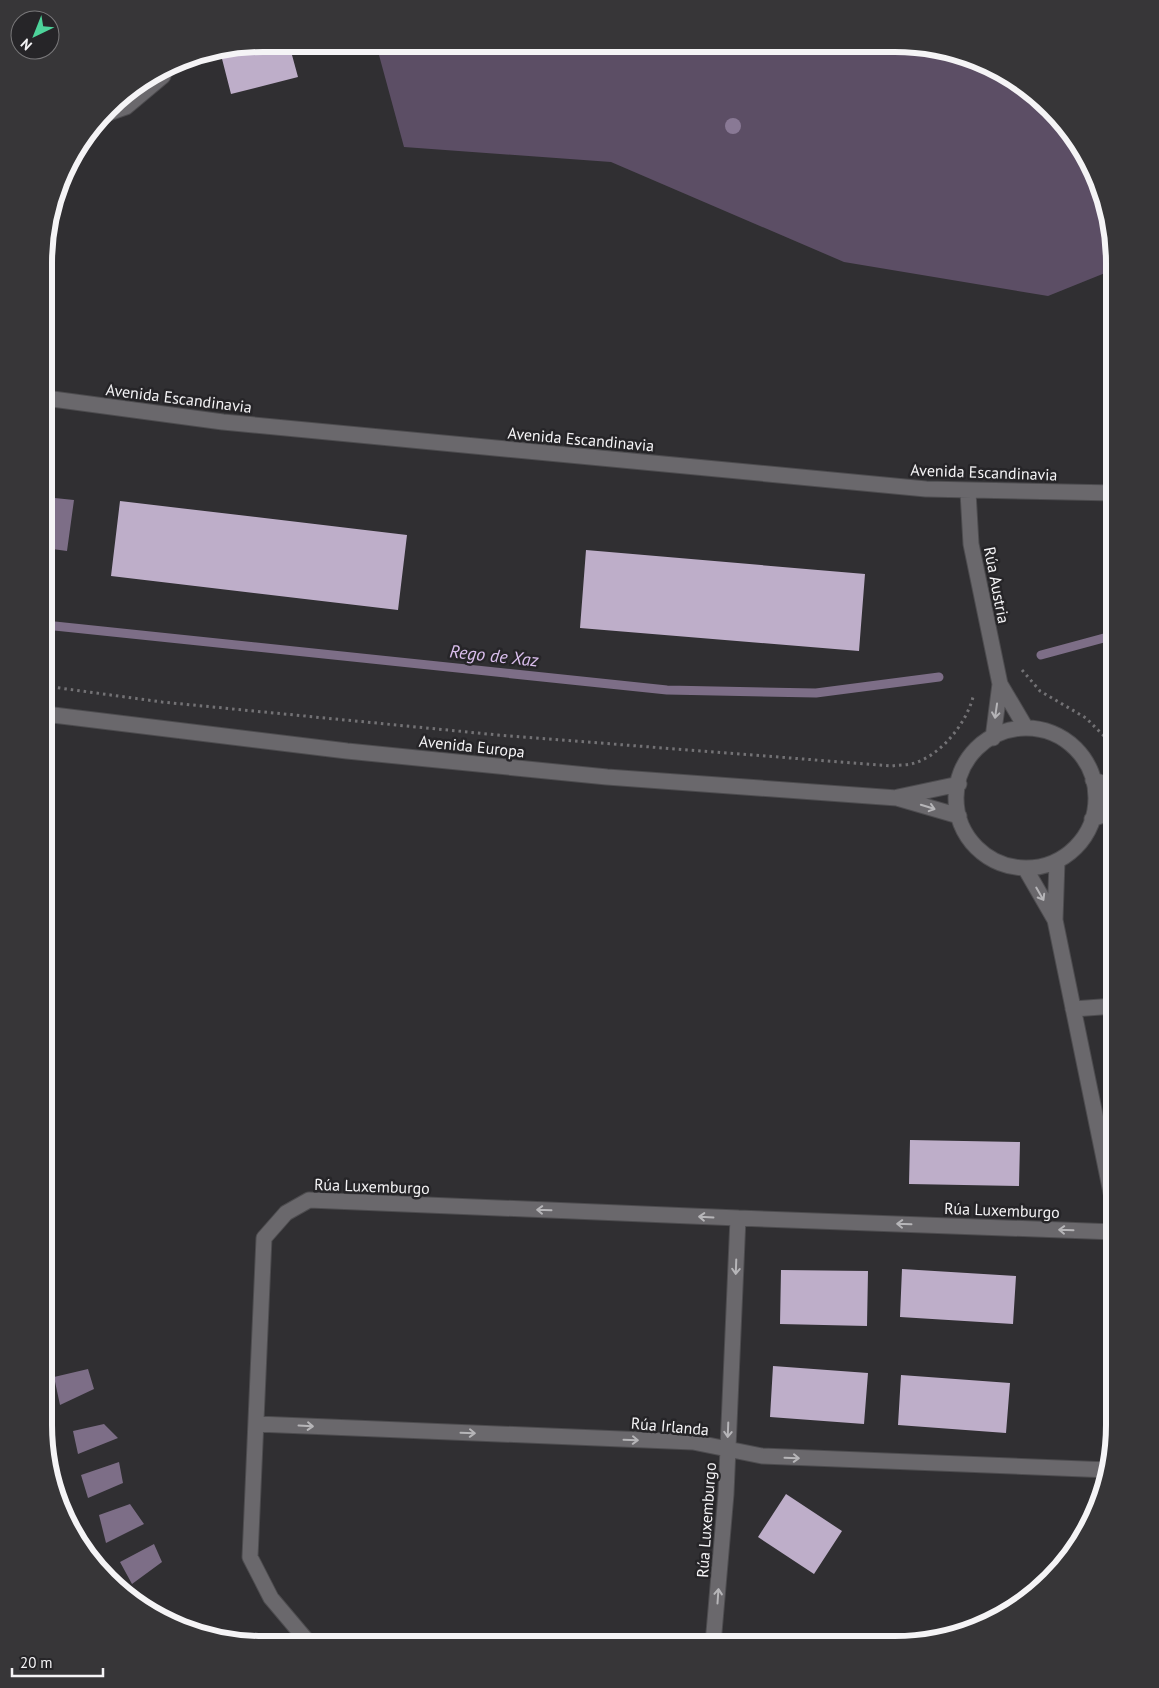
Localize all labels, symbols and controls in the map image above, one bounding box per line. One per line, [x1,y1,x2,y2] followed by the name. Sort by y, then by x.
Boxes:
[10,10,60,60] north arrow
[17,35,36,54] text: N
[105,379,253,417] street label: Avenida Escandinavia
[507,423,655,455] street label: Avenida Escandinavia
[910,459,1058,485] street label: Avenida Escandinavia
[980,545,1014,625] street label: Rúa Austria
[449,639,540,672] water label: Rego de Xaz
[991,703,1001,719] one-way arrow
[418,731,526,761] street label: Avenida Europa
[919,803,935,813] one-way arrow
[1035,887,1045,901] one-way arrow
[314,1174,430,1198] street label: Rúa Luxemburgo
[944,1198,1060,1222] street label: Rúa Luxemburgo
[536,1205,552,1214] one-way arrow
[699,1212,715,1221] one-way arrow
[896,1220,912,1229] one-way arrow
[1058,1225,1074,1235] one-way arrow
[731,1259,740,1275] one-way arrow
[630,1413,710,1439] street label: Rúa Irlanda
[724,1421,733,1437] one-way arrow
[298,1422,314,1431] one-way arrow
[460,1429,476,1438] one-way arrow
[623,1435,639,1444] one-way arrow
[783,1453,799,1462] one-way arrow
[692,1462,720,1578] street label: Rúa Luxemburgo
[713,1588,723,1604] one-way arrow
[12,1646,104,1678] scale bar
[20,1653,53,1672] text: 20 m

